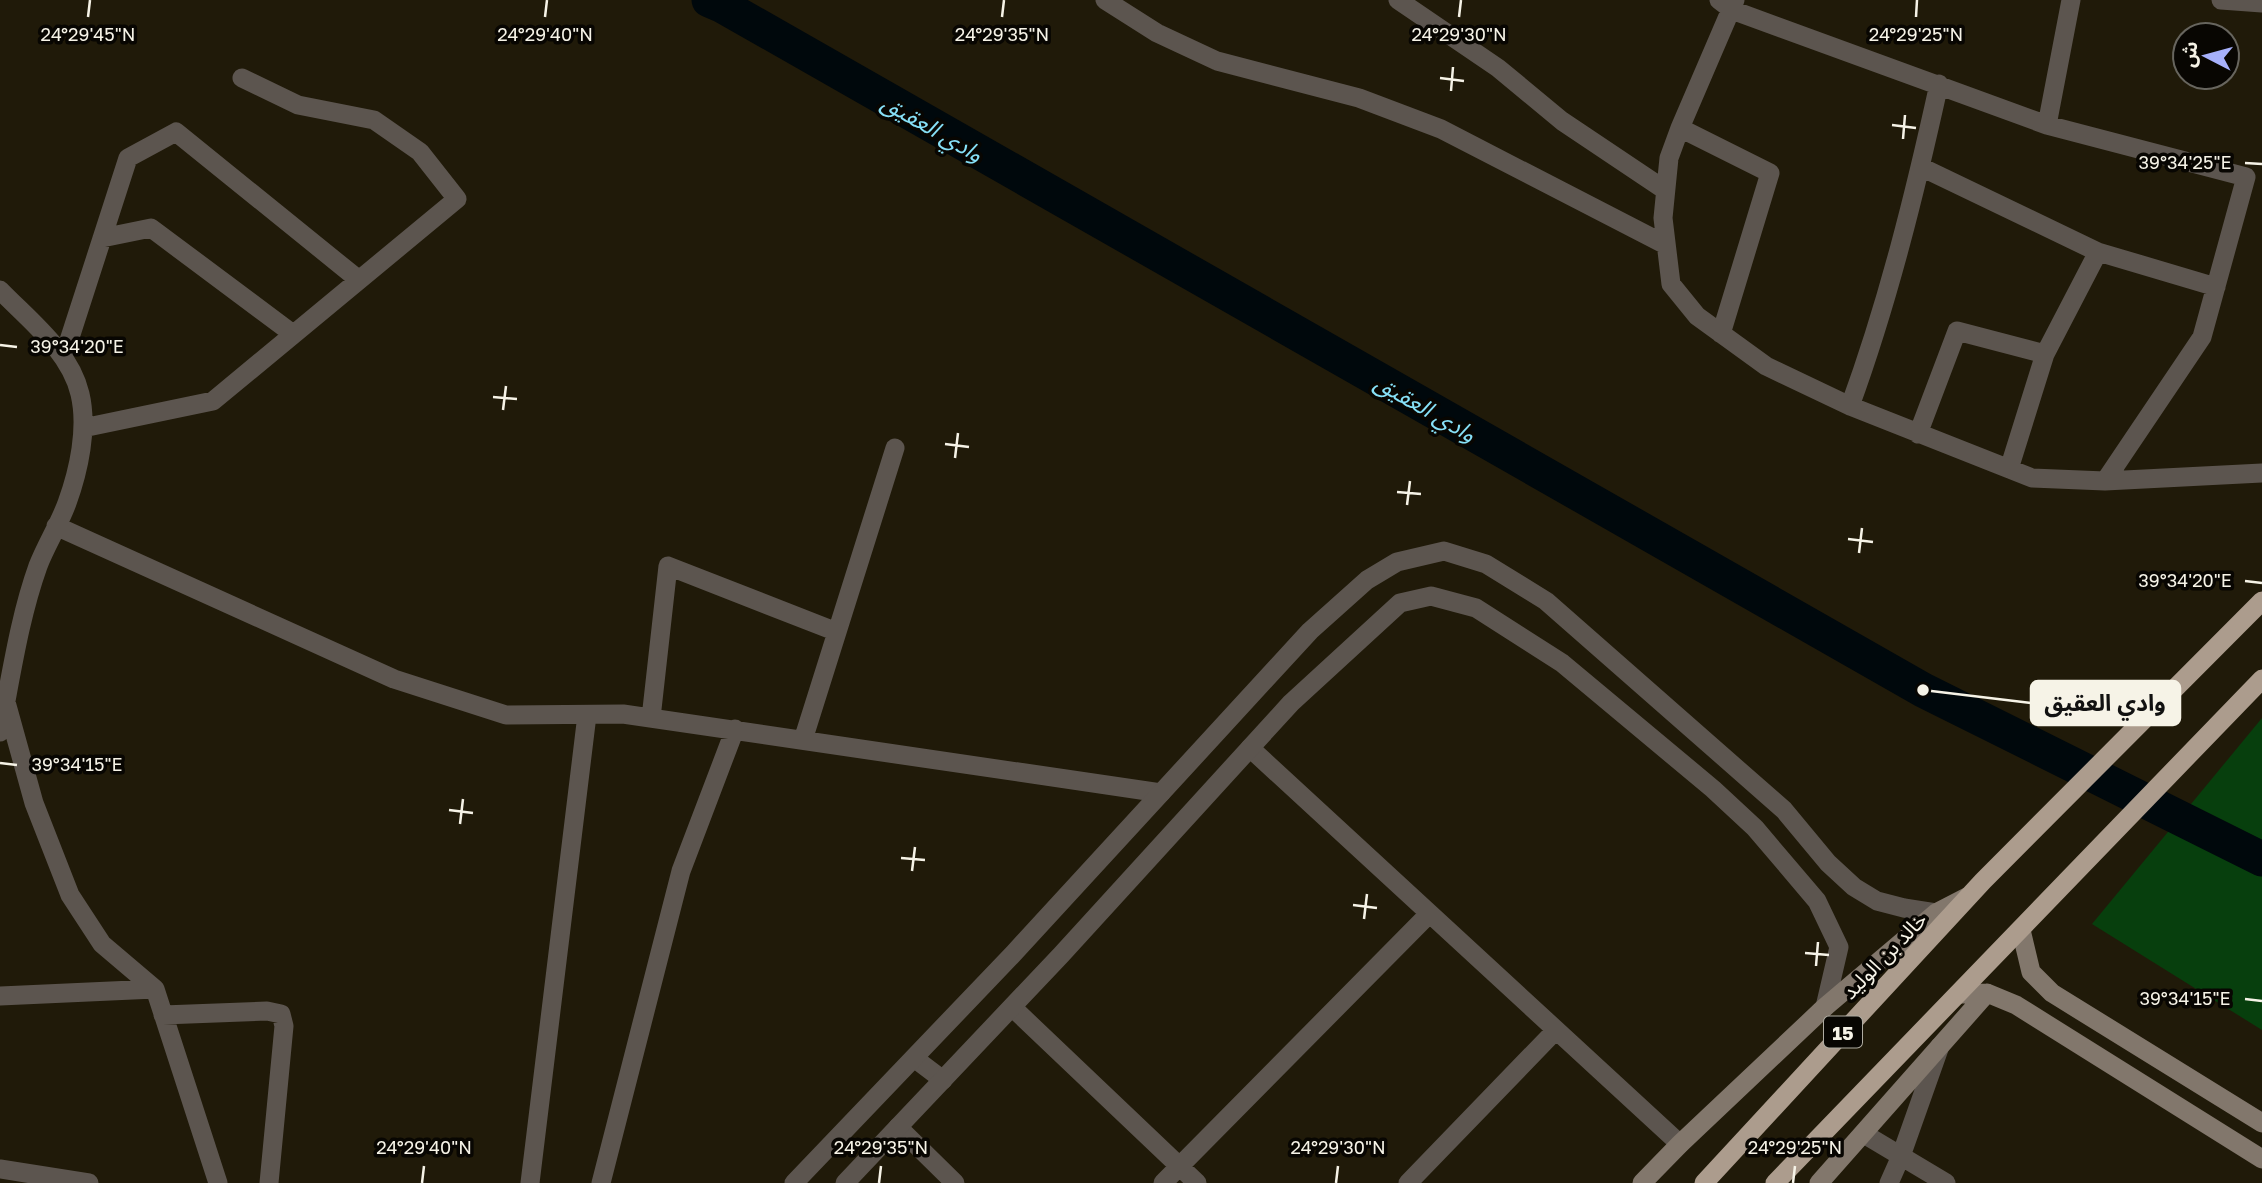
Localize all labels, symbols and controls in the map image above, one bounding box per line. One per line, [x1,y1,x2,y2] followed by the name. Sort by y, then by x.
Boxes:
[2171,21,2241,91] north arrow
[41,23,135,45] text: 24°29'45"N
[497,23,593,45] text: 24°29'40"N
[955,23,1049,45] text: 24°29'35"N
[1411,23,1507,45] text: 24°29'30"N
[1869,23,1963,45] text: 24°29'25"N
[2176,40,2201,68] text: ش
[875,87,988,172] water label: وادي العقيق
[2139,151,2231,173] text: 39°34'25"E
[30,335,124,357] text: 39°34'20"E
[1368,367,1481,452] water label: وادي العقيق
[2138,569,2232,591] text: 39°34'20"E
[2031,681,2180,725] callout: وادي العقيق
[2044,688,2166,721] text: وادي العقيق
[31,753,123,775] text: 39°34'15"E
[1836,906,1932,1004] street label: خالد بن الوليد
[2139,987,2231,1009] text: 39°34'15"E
[1824,1016,1862,1048] road number: 15
[376,1136,472,1158] text: 24°29'40"N
[834,1136,928,1158] text: 24°29'35"N
[1290,1136,1386,1158] text: 24°29'30"N
[1748,1136,1842,1158] text: 24°29'25"N

